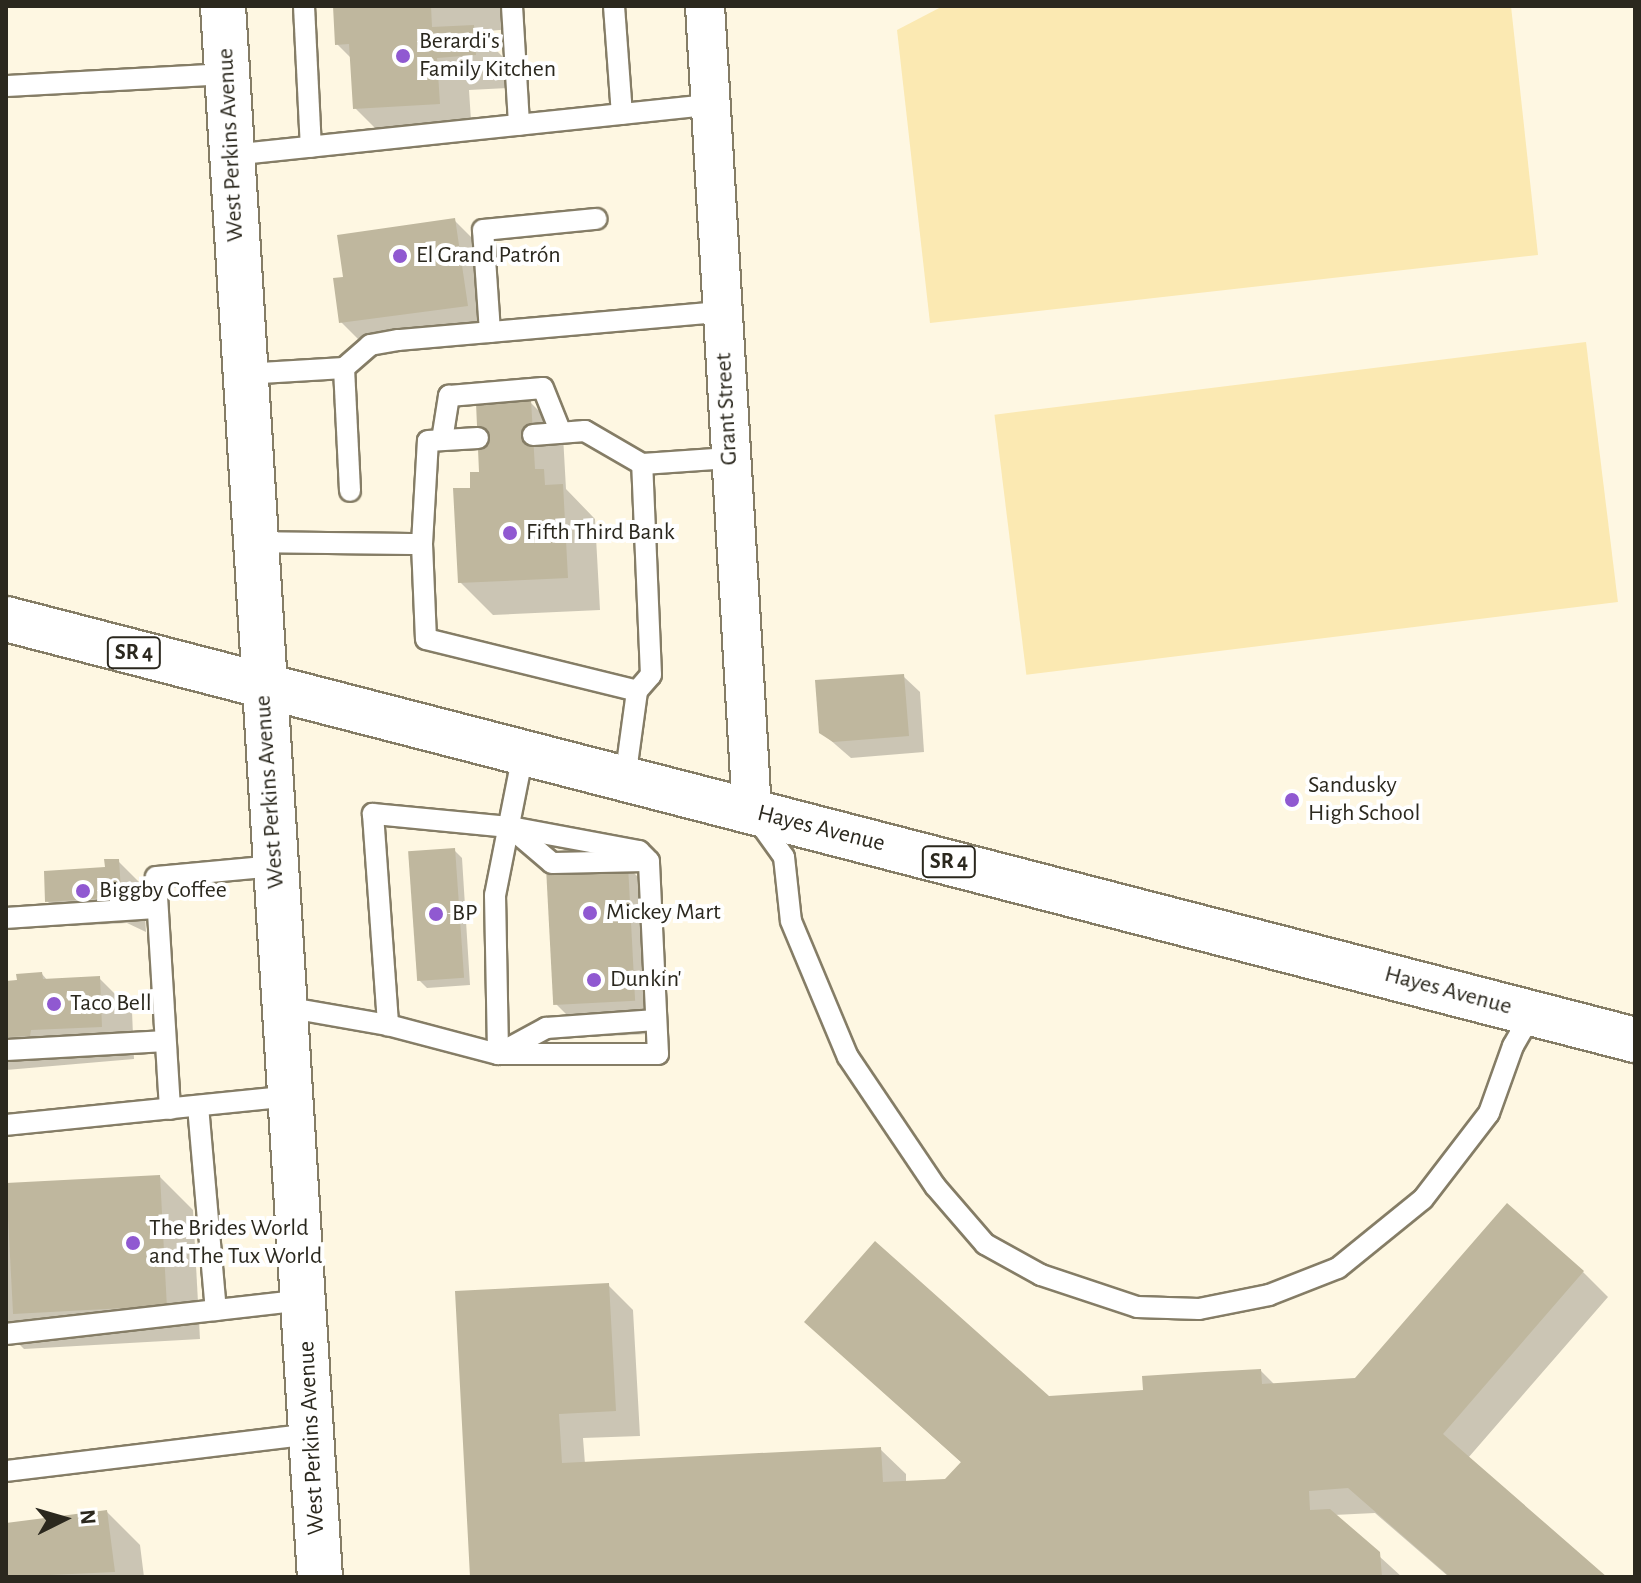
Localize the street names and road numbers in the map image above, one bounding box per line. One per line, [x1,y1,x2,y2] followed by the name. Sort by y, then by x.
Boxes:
[212,47,250,243] street label: West Perkins Avenue
[710,352,744,466] street label: Grant Street
[106,635,162,671] road number: SR 4
[249,694,291,890] street label: West Perkins Avenue
[754,799,888,859] street label: Hayes Avenue
[921,844,977,880] road number: SR 4
[1381,960,1515,1022] street label: Hayes Avenue
[293,1340,331,1536] street label: West Perkins Avenue

